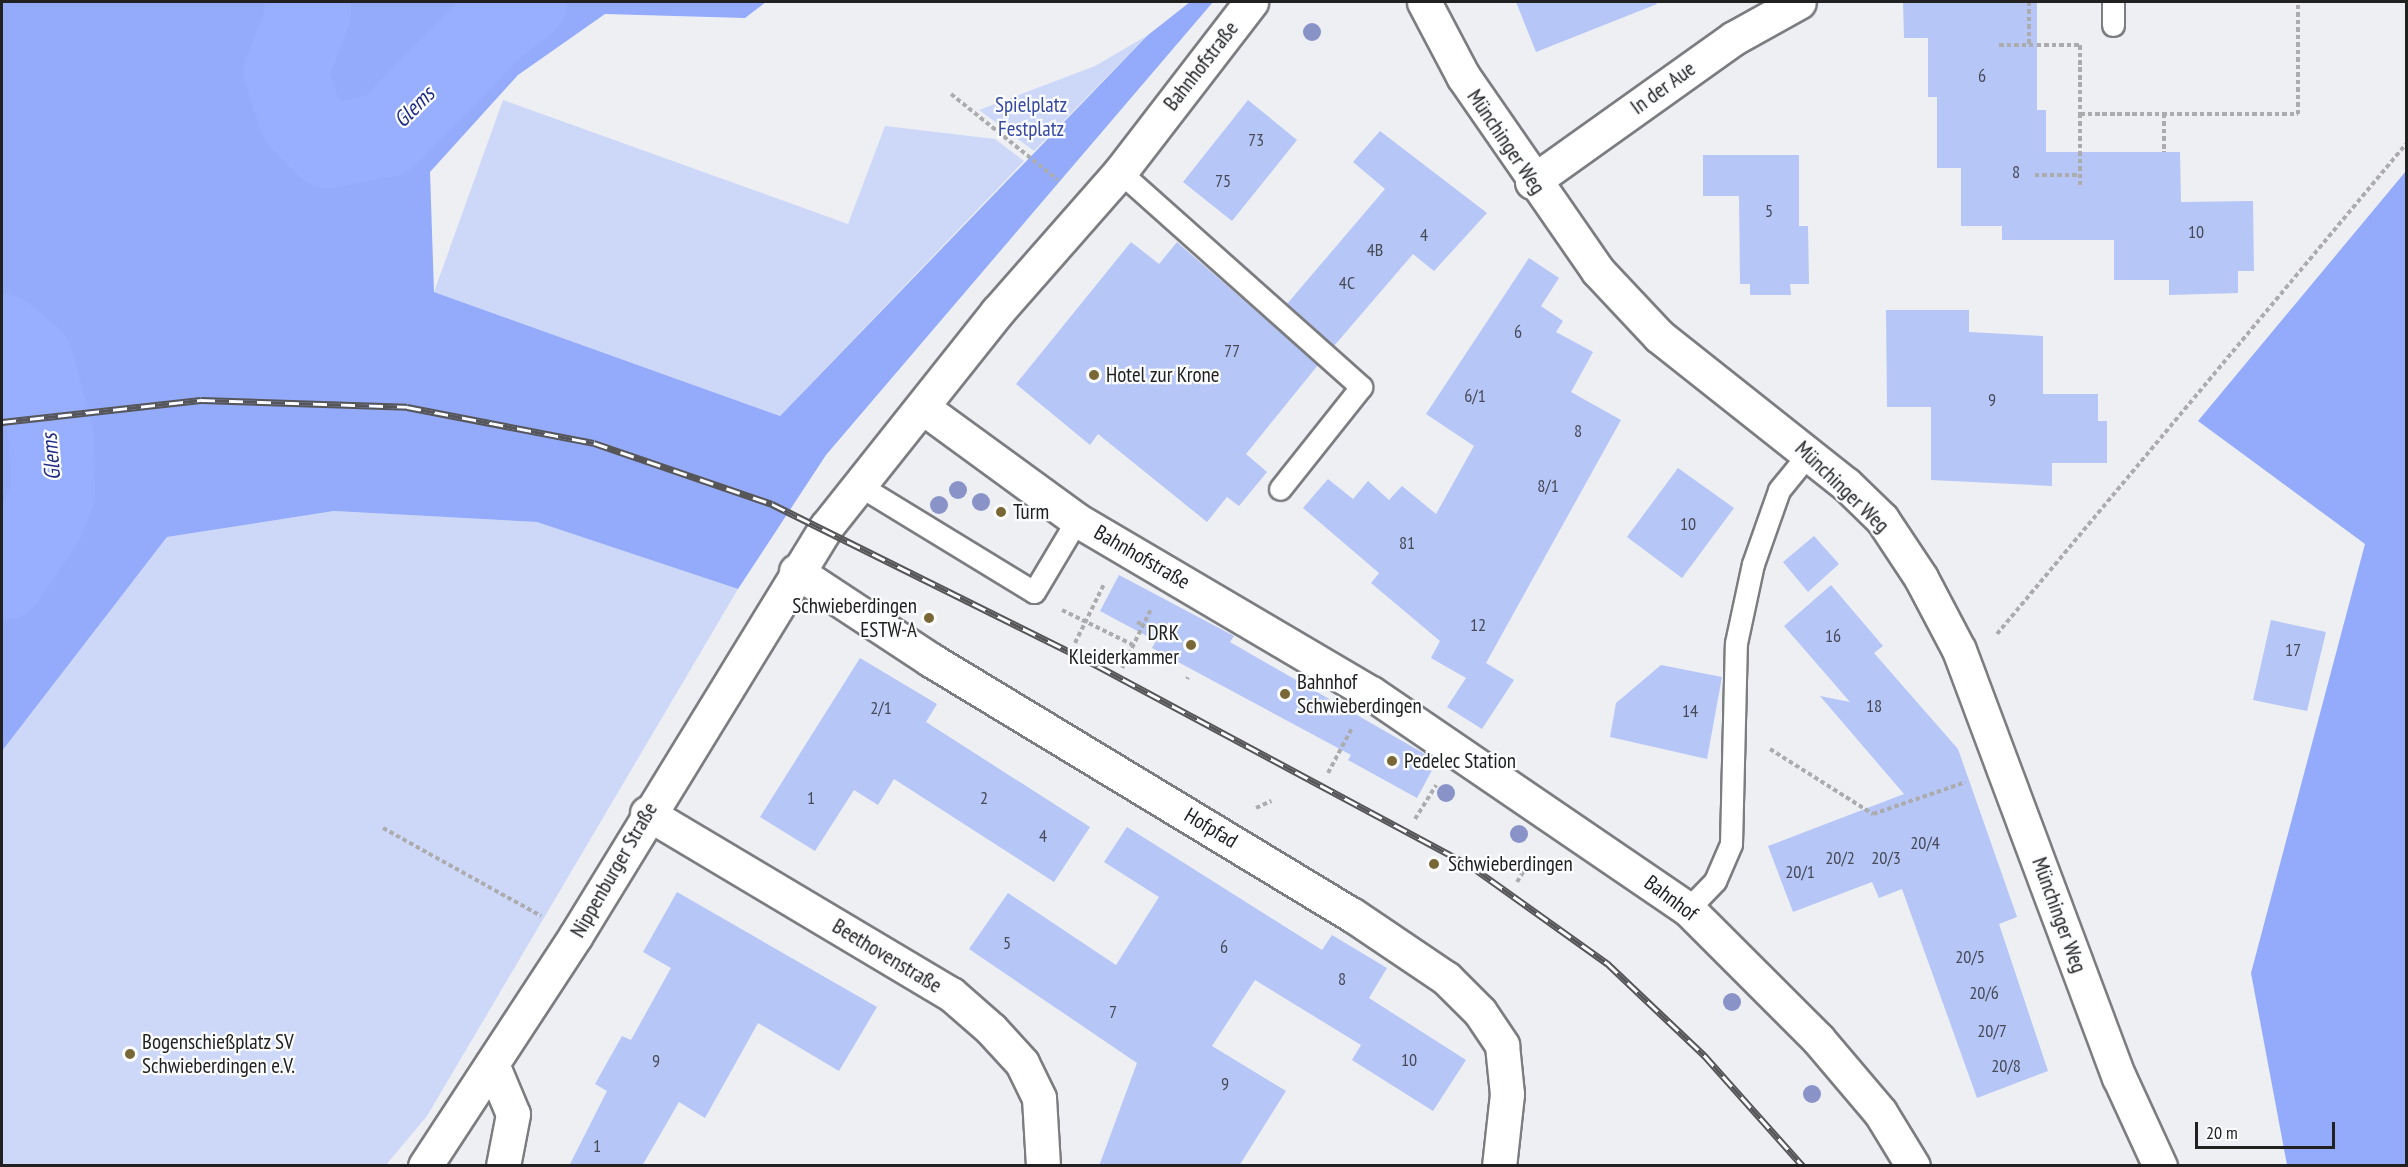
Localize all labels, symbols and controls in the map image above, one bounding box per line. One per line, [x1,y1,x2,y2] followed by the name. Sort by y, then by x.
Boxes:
[1158,16,1244,116] street label: Bahnhofstraße
[1626,56,1700,120] street label: In der Aue
[1978,65,1986,87] house number: 6
[388,81,440,133] water label: Glems
[1462,85,1550,199] street label: Münchinger Weg
[995,92,1067,142] park label: Spielplatz Festplatz
[1248,129,1264,151] house number: 73
[2012,161,2020,183] house number: 8
[1215,170,1231,192] house number: 75
[1765,200,1773,222] house number: 5
[2188,221,2204,243] house number: 10
[1420,224,1428,246] house number: 4
[1367,239,1383,261] house number: 4B
[1339,272,1355,294] house number: 4C
[1514,321,1522,343] house number: 6
[1224,340,1240,362] house number: 77
[1106,362,1219,388] place label: Hotel zur Krone
[1087,368,1101,382] marker: Hotel zur Krone
[1464,385,1486,407] house number: 6/1
[1988,389,1996,411] house number: 9
[1574,420,1582,442] house number: 8
[36,433,66,481] water label: Glems
[1790,436,1894,538] street label: Münchinger Weg
[1537,475,1559,497] house number: 8/1
[1013,499,1049,525] place label: Turm
[994,505,1008,519] marker: Turm
[1680,513,1696,535] house number: 10
[1090,520,1194,594] street label: Bahnhofstraße
[1399,532,1415,554] house number: 81
[792,593,917,643] place label: Schwieberdingen ESTW-A
[922,611,936,625] marker: Schwieberdingen ESTW-A
[1470,614,1486,636] house number: 12
[1069,620,1179,670] place label: DRK Kleiderkammer
[1825,625,1841,647] house number: 16
[1184,638,1198,652] marker: DRK Kleiderkammer
[2285,639,2301,661] house number: 17
[1297,669,1422,719] place label: Bahnhof Schwieberdingen
[1278,687,1292,701] marker: Bahnhof Schwieberdingen
[1866,695,1882,717] house number: 18
[870,697,892,719] house number: 2/1
[1682,700,1698,722] house number: 14
[1404,748,1516,774] place label: Pedelec Station
[1385,754,1399,768] marker: Pedelec Station
[807,787,815,809] house number: 1
[980,787,988,809] house number: 2
[565,798,663,942] street label: Nippenburger Straße
[1180,802,1242,854] street label: Hofpfad
[1039,825,1047,847] house number: 4
[1910,832,1940,854] house number: 20/4
[1825,847,1855,869] house number: 20/2
[1871,847,1901,869] house number: 20/3
[1448,851,1573,877] place label: Schwieberdingen
[2026,854,2092,976] street label: Münchinger Weg
[1425,855,1443,873] marker: Schwieberdingen
[1785,861,1815,883] house number: 20/1
[1639,870,1703,926] street label: Bahnhof
[828,914,946,998] street label: Beethovenstraße
[1003,932,1011,954] house number: 5
[1220,936,1228,958] house number: 6
[1955,946,1985,968] house number: 20/5
[1338,968,1346,990] house number: 8
[1969,982,1999,1004] house number: 20/6
[1109,1001,1117,1023] house number: 7
[1977,1020,2007,1042] house number: 20/7
[142,1029,295,1079] place label: Bogenschießplatz SV Schwieberdingen e.V.
[123,1047,137,1061] marker: Bogenschießplatz SV Schwieberdingen e.V.
[1401,1049,1417,1071] house number: 10
[652,1050,660,1072] house number: 9
[1991,1055,2021,1077] house number: 20/8
[1221,1073,1229,1095] house number: 9
[2198,1110,2338,1148] scale bar
[2206,1121,2238,1144] text: 20 m
[593,1135,601,1157] house number: 1

